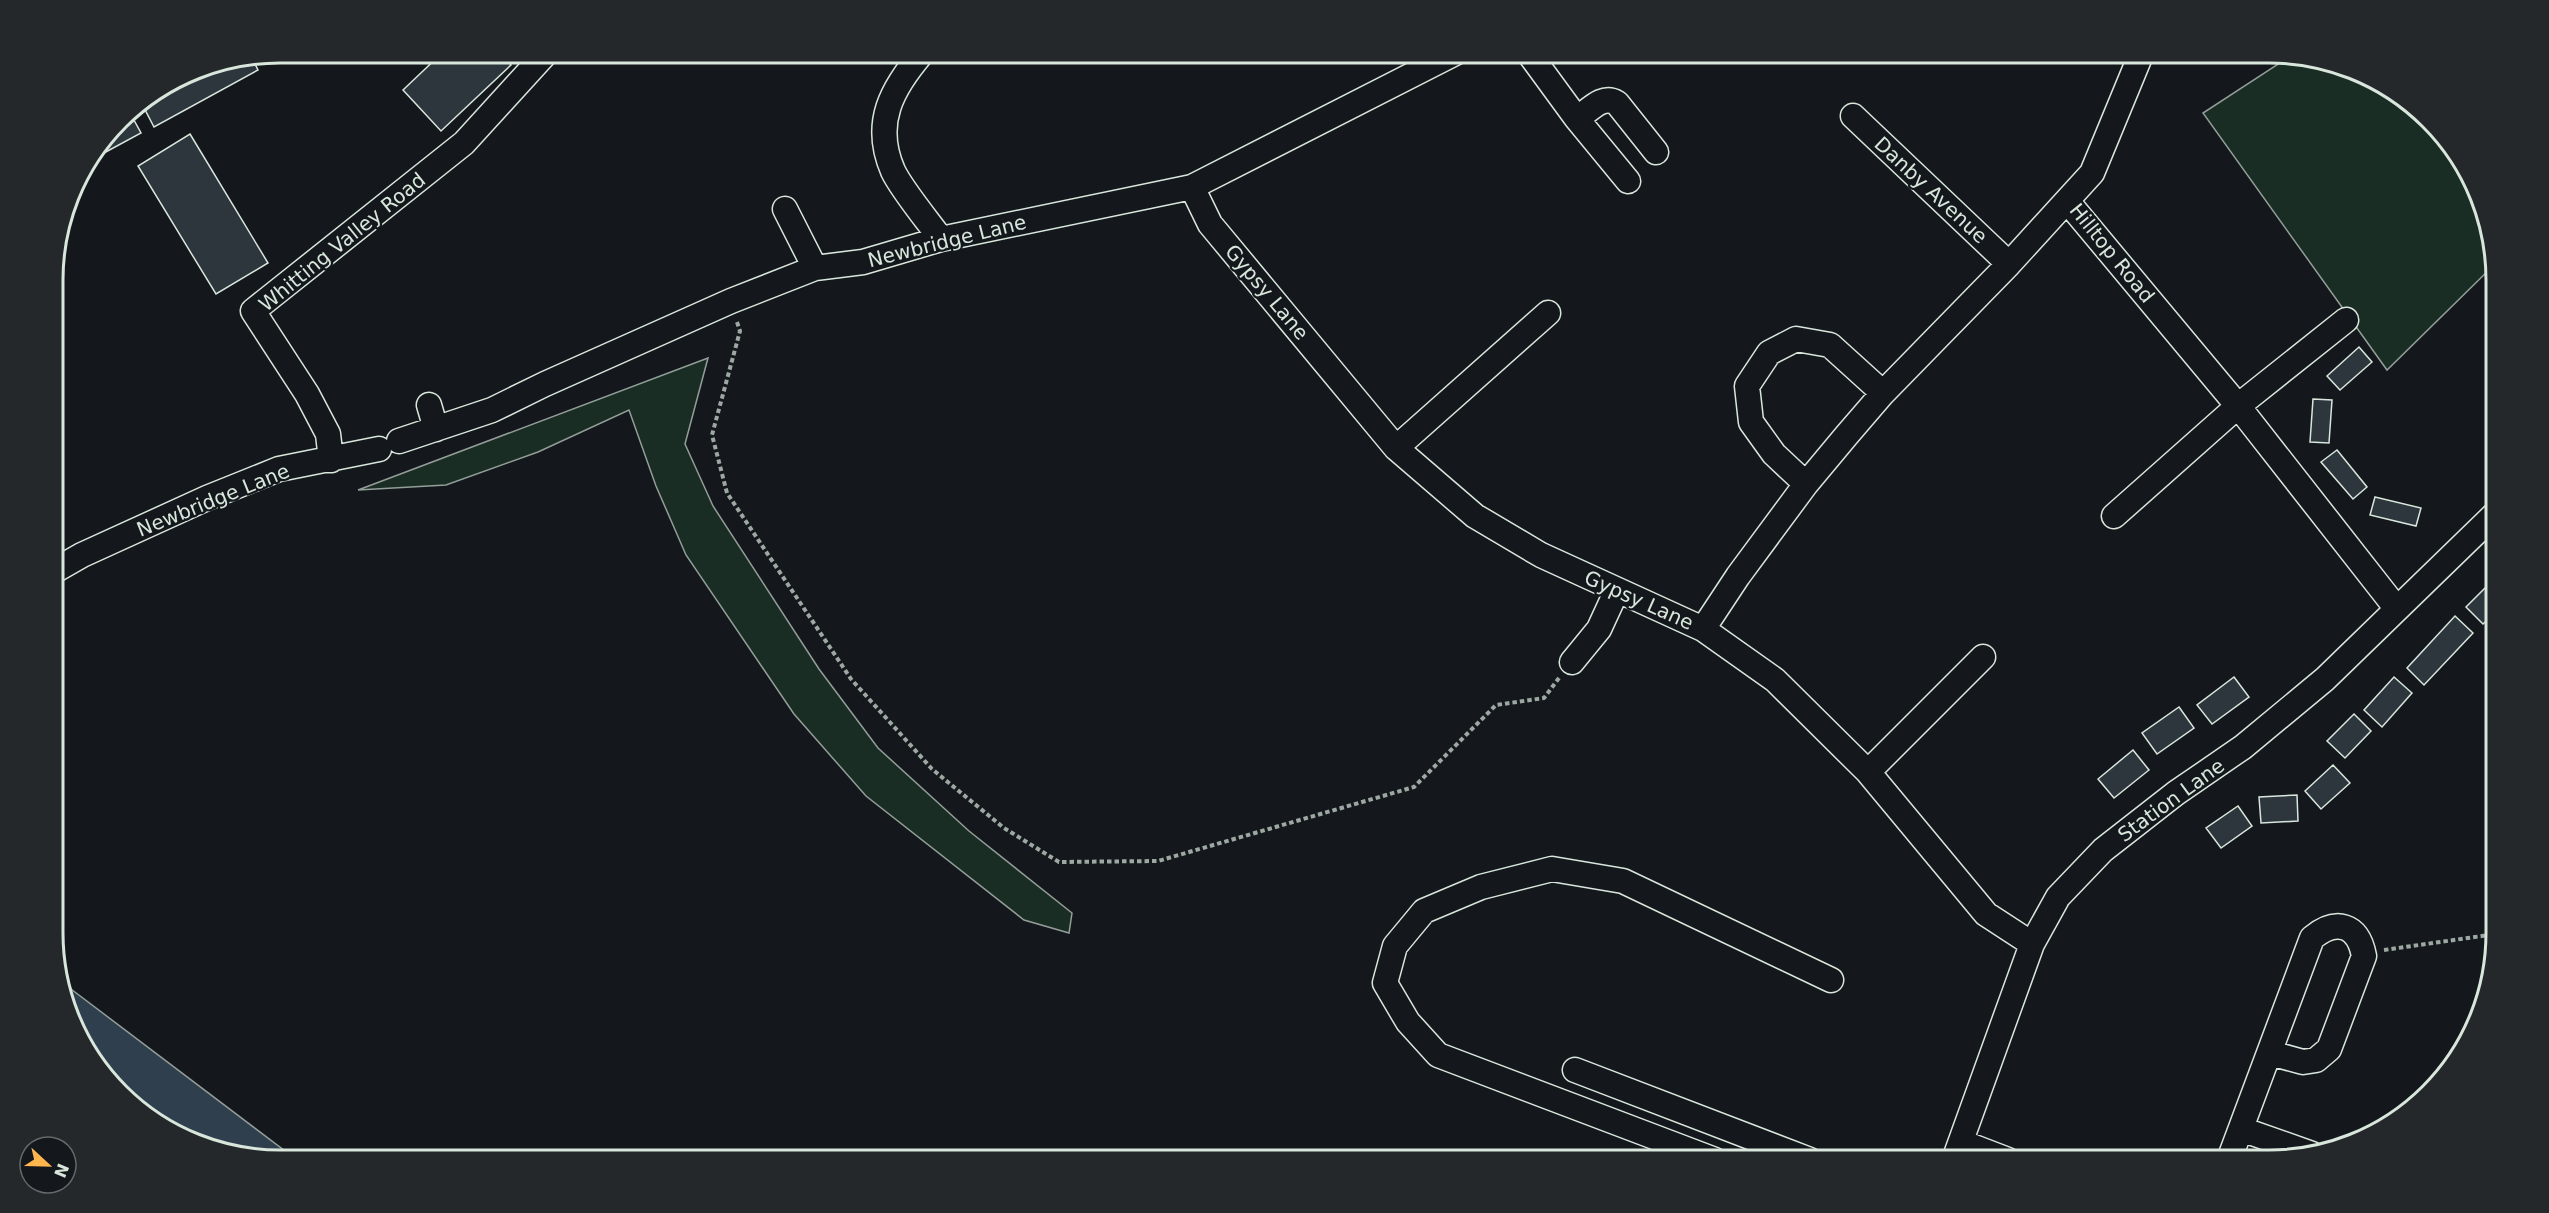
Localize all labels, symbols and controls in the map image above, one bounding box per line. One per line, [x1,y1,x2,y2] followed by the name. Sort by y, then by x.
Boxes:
[1870,132,1992,248] street label: Danby Avenue
[254,167,430,317] street label: Whitting Valley Road
[2065,198,2159,308] street label: Hilltop Road
[865,210,1029,272] street label: Newbridge Lane
[1220,239,1314,345] street label: Gypsy Lane
[133,458,293,542] street label: Newbridge Lane
[1581,565,1697,635] street label: Gypsy Lane
[2113,753,2229,847] street label: Station Lane
[18,1135,78,1195] north arrow
[50,1161,73,1180] text: N

